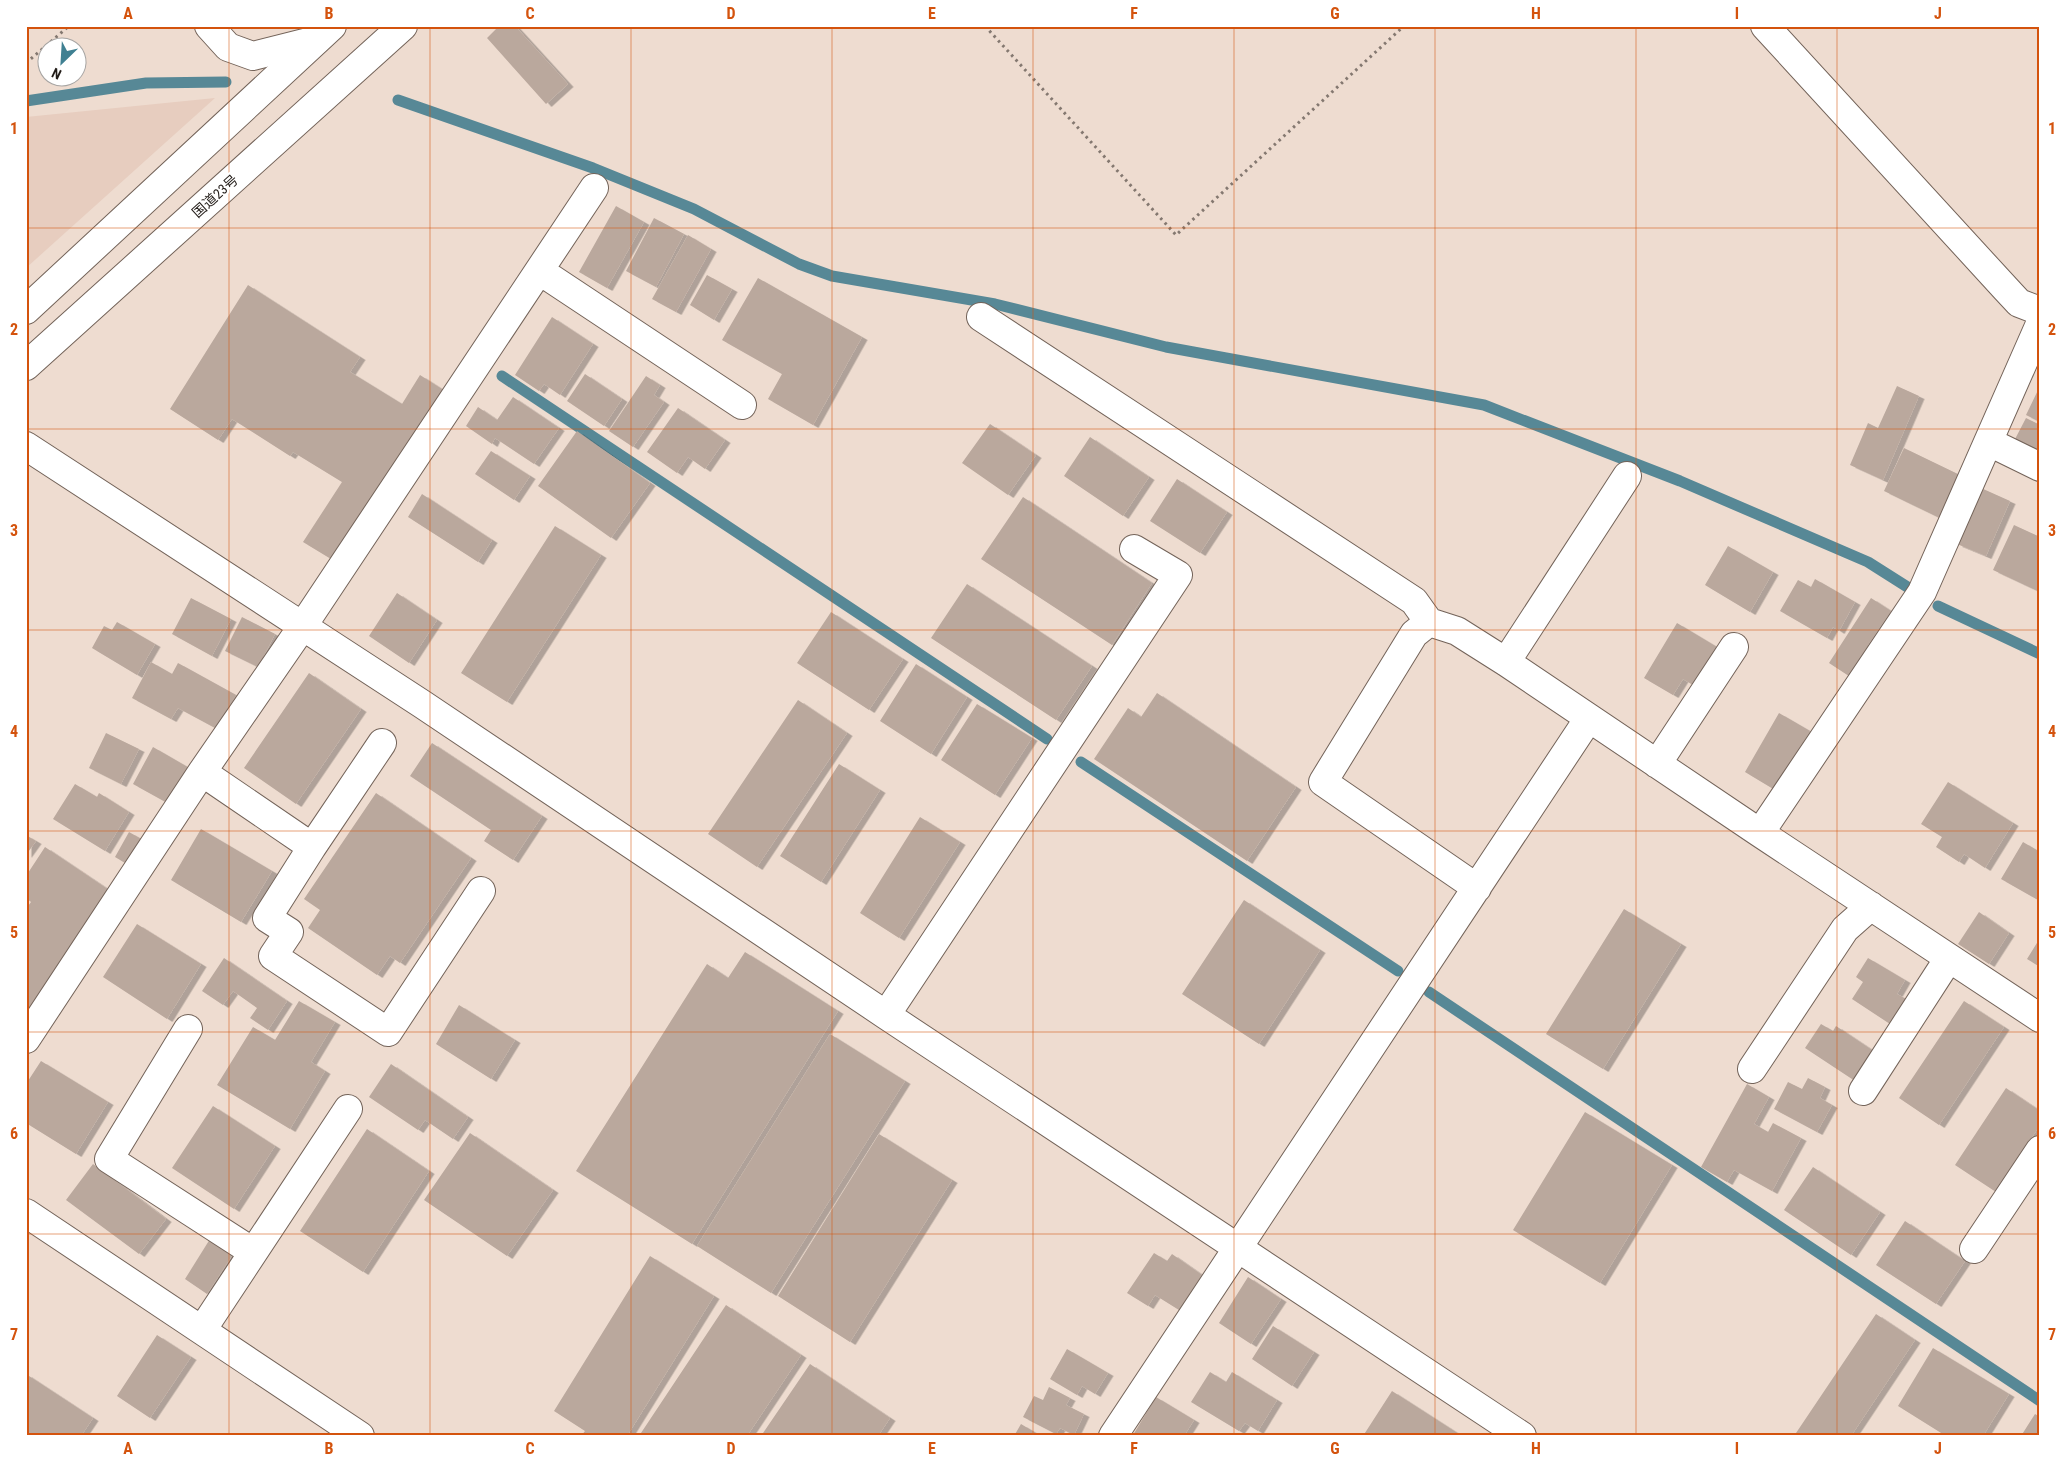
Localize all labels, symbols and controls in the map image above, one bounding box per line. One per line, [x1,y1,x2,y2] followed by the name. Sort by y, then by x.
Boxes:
[123,4,133,23] text: A
[325,4,334,23] text: B
[525,4,535,23] text: C
[726,4,736,23] text: D
[928,4,936,23] text: E
[1130,4,1138,23] text: F
[1330,4,1340,23] text: G
[1531,4,1541,23] text: H
[1735,4,1739,23] text: I
[1934,4,1942,23] text: J
[38,38,88,88] north arrow
[49,65,64,83] text: N
[10,119,18,138] text: 1
[2048,119,2056,138] text: 1
[189,171,241,221] street label: 国道23号
[10,320,18,339] text: 2
[2048,320,2056,339] text: 2
[10,521,18,540] text: 3
[2048,521,2056,540] text: 3
[10,722,18,741] text: 4
[2048,722,2056,741] text: 4
[10,923,18,942] text: 5
[2048,923,2056,942] text: 5
[10,1124,18,1143] text: 6
[2048,1124,2056,1143] text: 6
[10,1325,18,1344] text: 7
[2048,1325,2056,1344] text: 7
[123,1439,133,1458] text: A
[325,1439,334,1458] text: B
[525,1439,535,1458] text: C
[726,1439,736,1458] text: D
[928,1439,936,1458] text: E
[1130,1439,1138,1458] text: F
[1330,1439,1340,1458] text: G
[1531,1439,1541,1458] text: H
[1735,1439,1739,1458] text: I
[1934,1439,1942,1458] text: J

